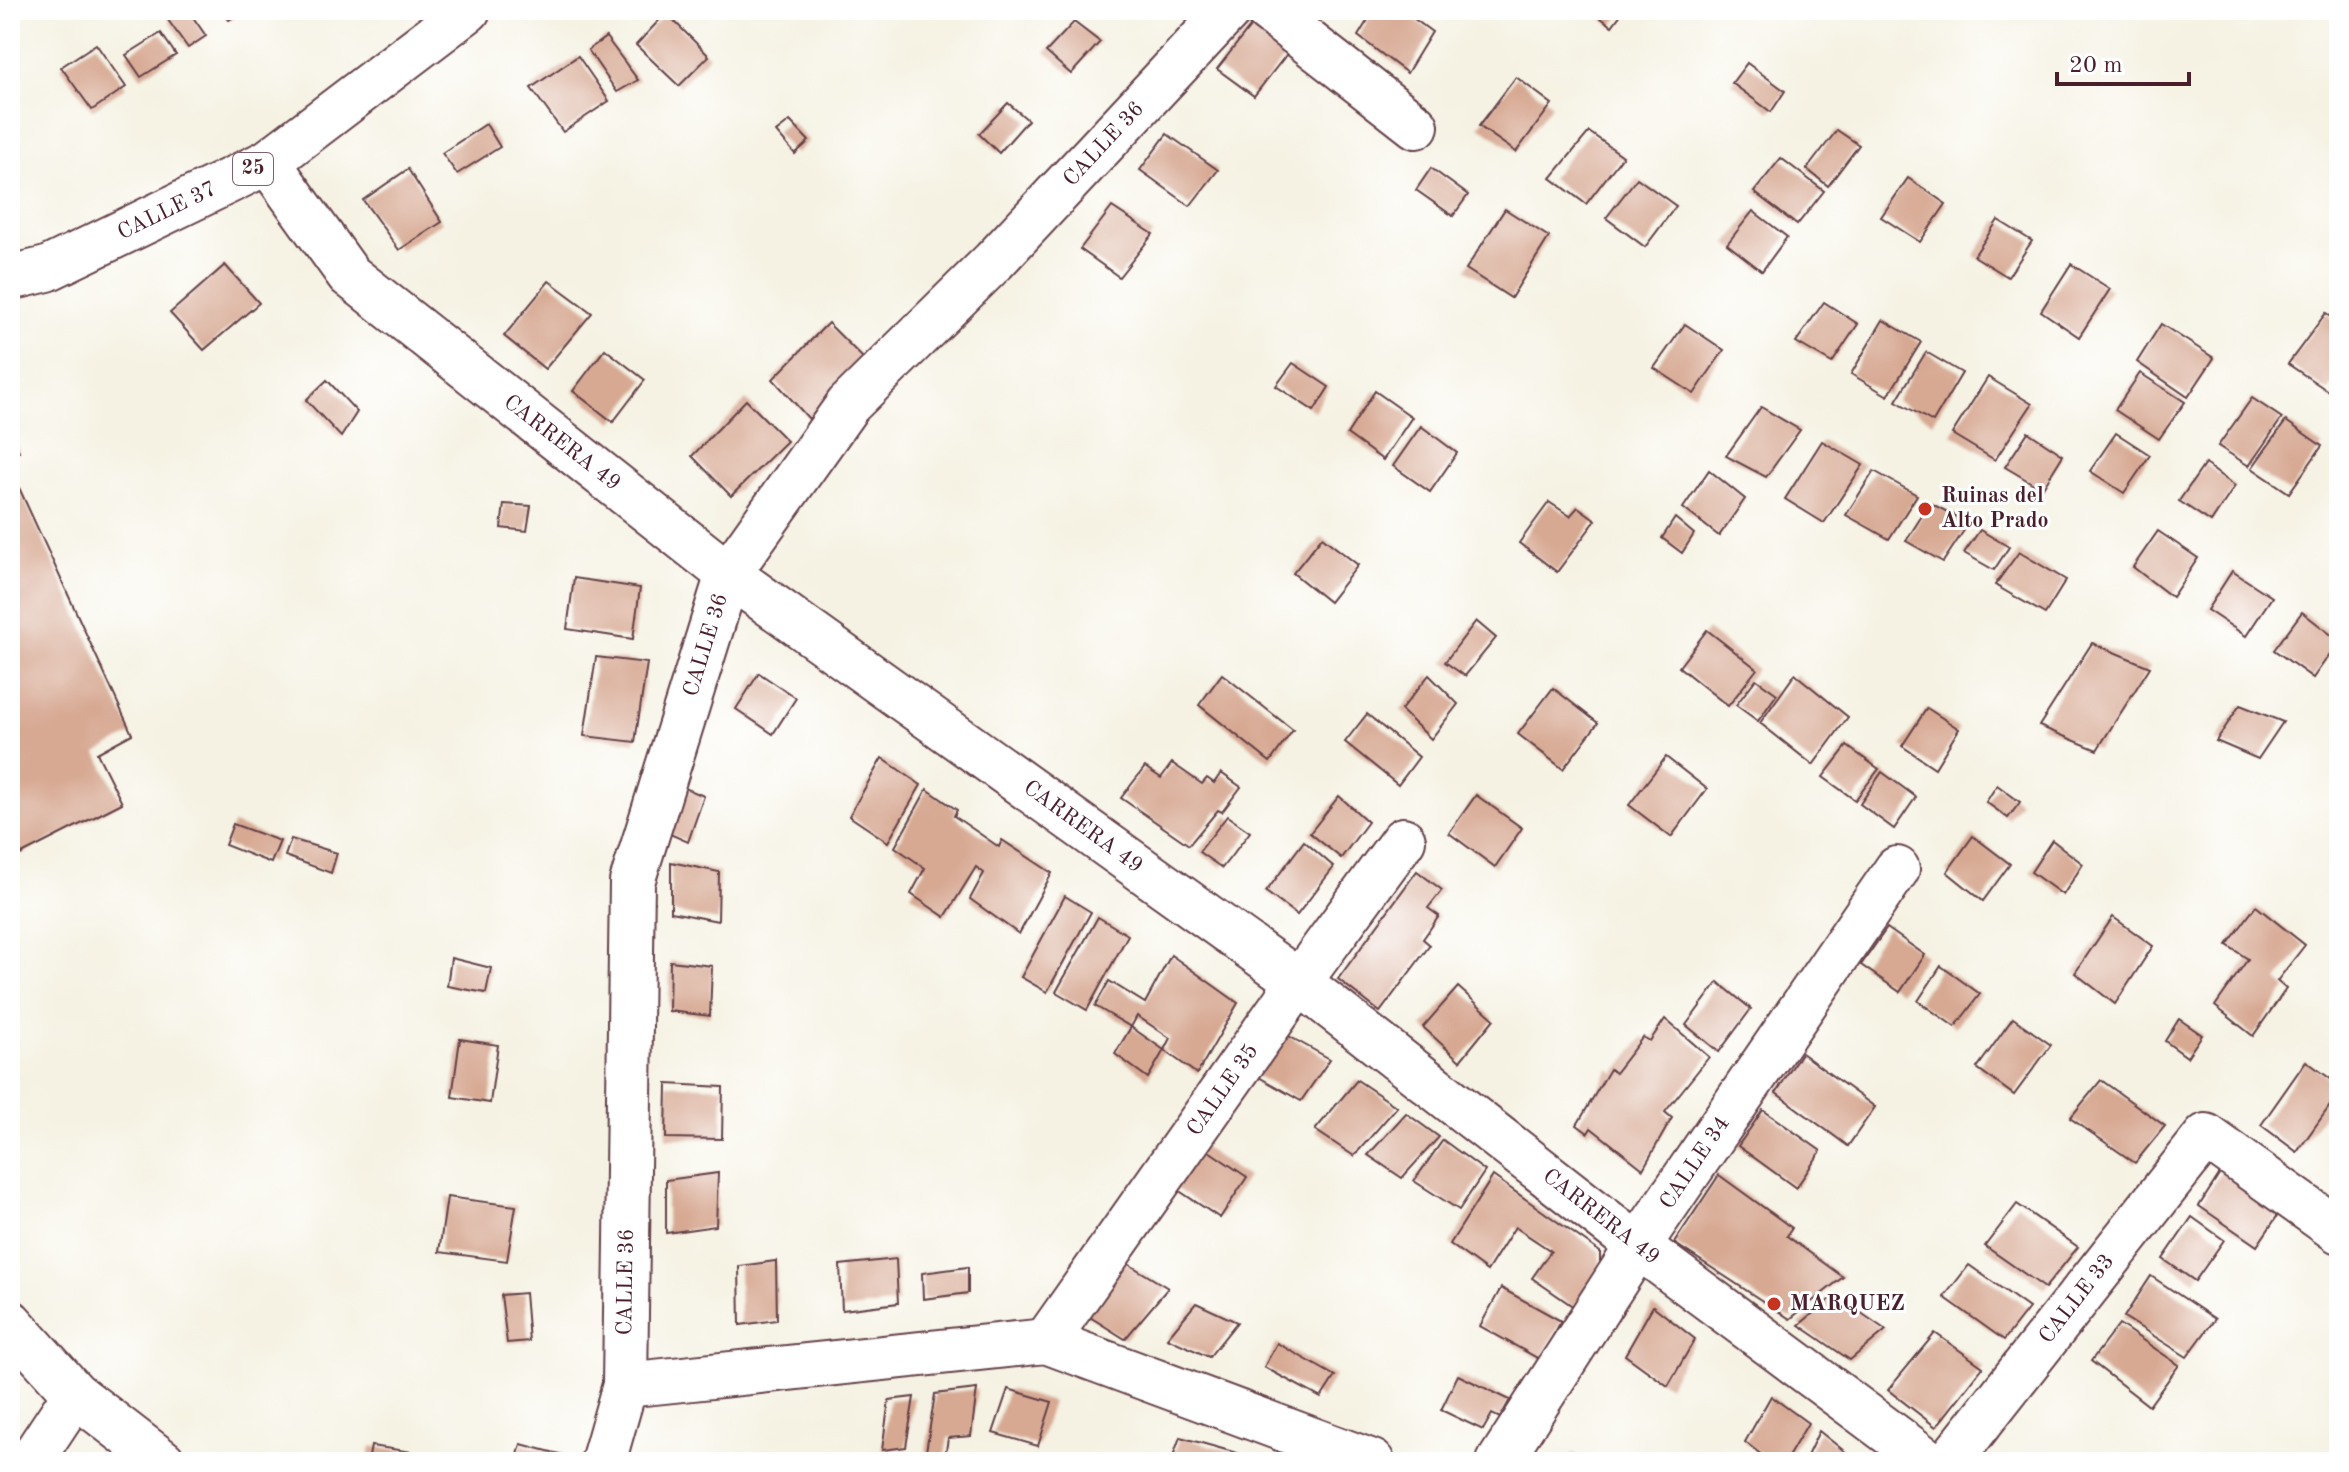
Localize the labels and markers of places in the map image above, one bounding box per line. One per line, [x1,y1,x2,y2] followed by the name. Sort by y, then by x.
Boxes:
[1941,485,2049,532] place label: Ruinas del Alto Prado
[1916,500,1934,518] marker: Ruinas del Alto Prado
[1790,1293,1905,1315] place label: MARQUEZ
[1765,1295,1783,1313] marker: MARQUEZ

